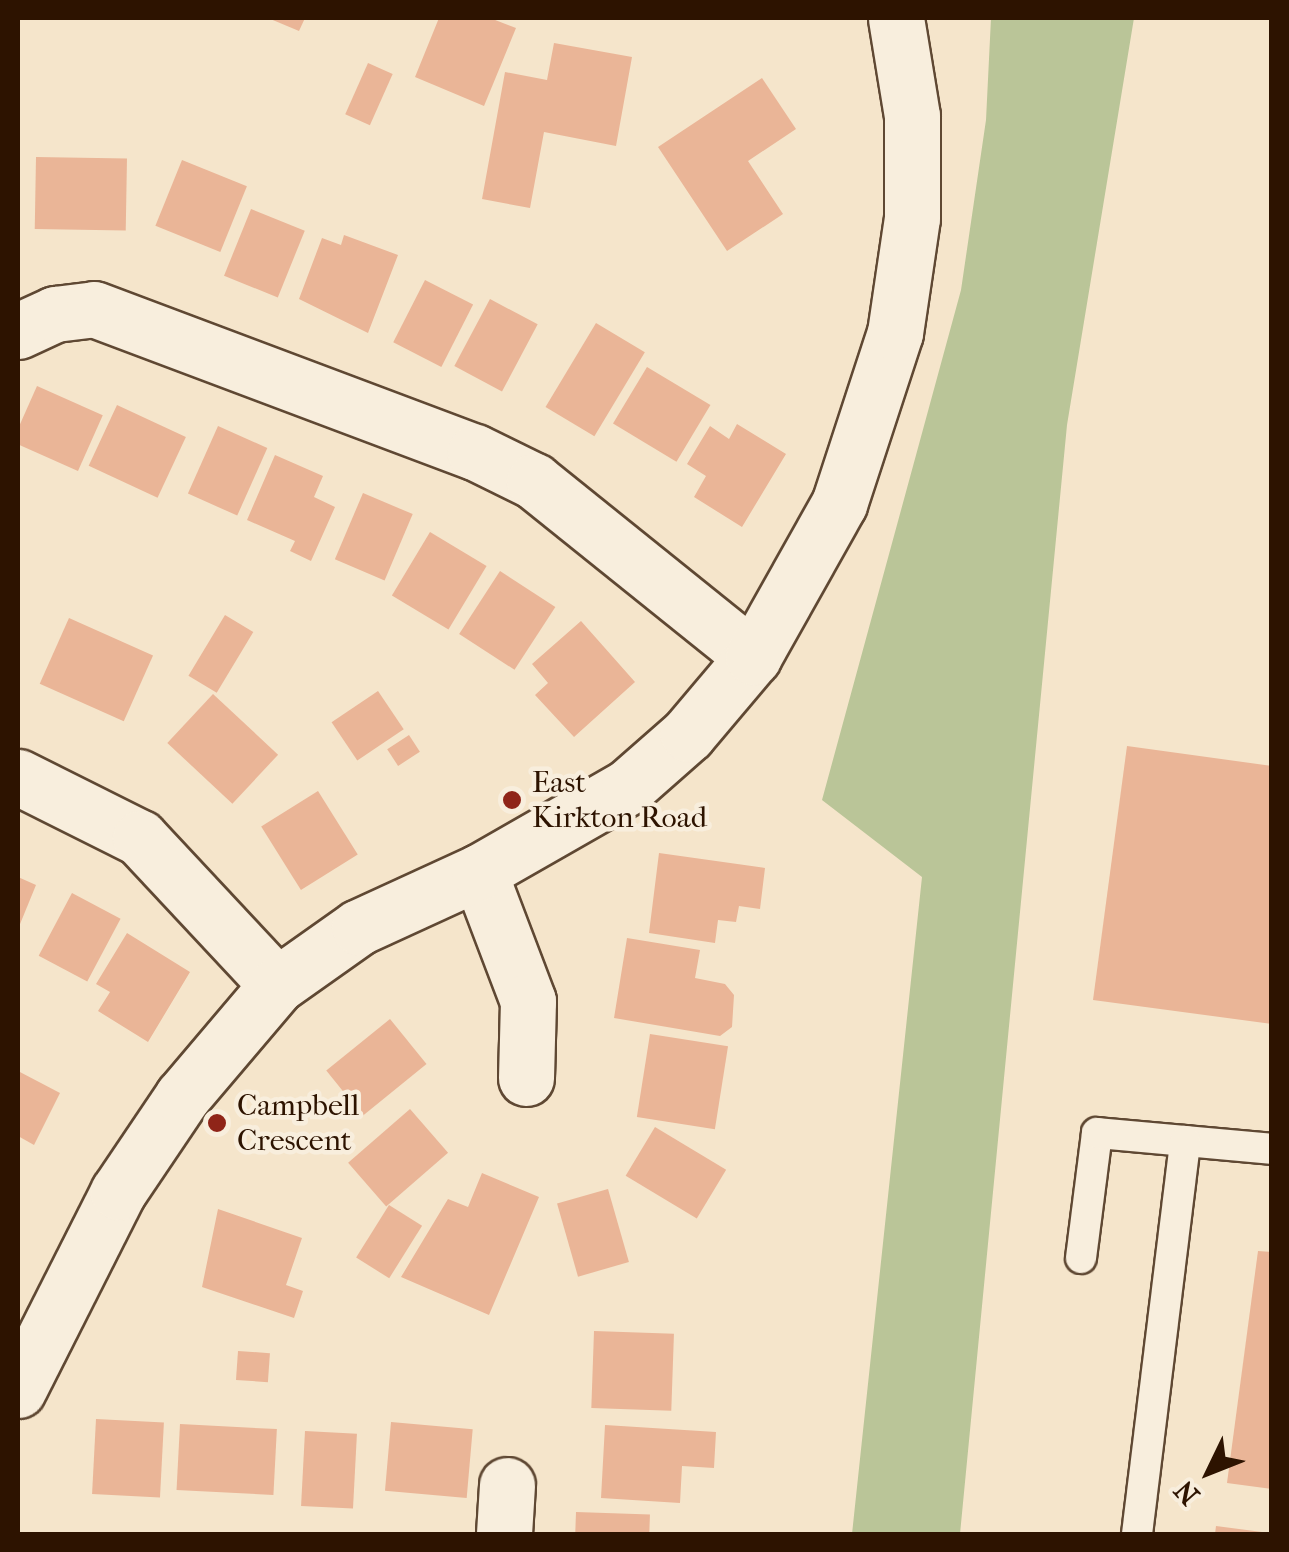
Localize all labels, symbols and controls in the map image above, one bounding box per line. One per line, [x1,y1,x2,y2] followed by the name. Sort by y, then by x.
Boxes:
[532,765,707,836] place label: East Kirkton Road
[501,789,523,811] marker: East Kirkton Road
[237,1088,359,1158] place label: Campbell Crescent
[206,1112,228,1134] marker: Campbell Crescent
[1159,1422,1259,1522] north arrow
[1167,1474,1206,1512] text: N

